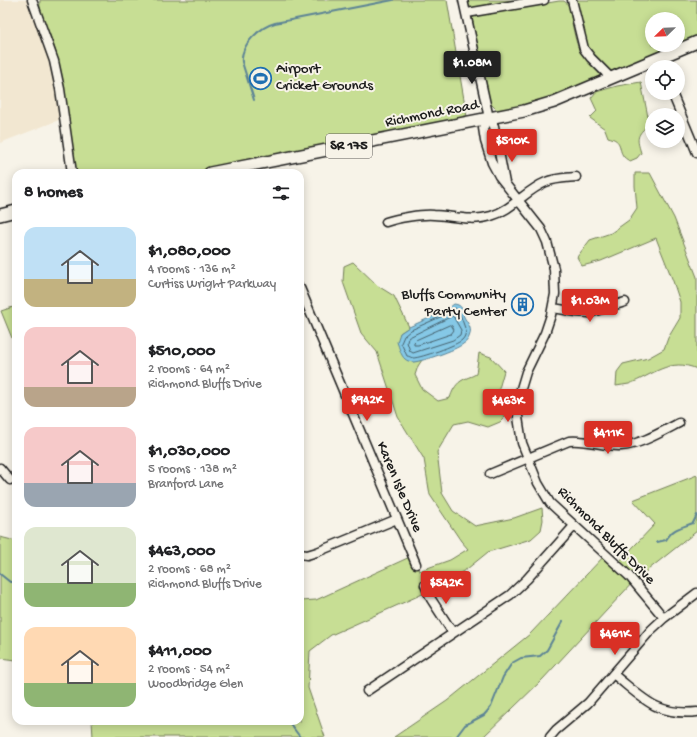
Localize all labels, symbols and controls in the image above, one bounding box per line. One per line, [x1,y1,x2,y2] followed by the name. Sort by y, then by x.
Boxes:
[645,12,685,52] north arrow
[645,12,685,148] map controls
[439,51,505,85] pin: $1.08M
[453,56,491,71] text: $1.08M
[276,60,373,95] place label: Airport Cricket Grounds
[645,60,685,100] button: locate
[248,65,274,91] sports icon: Airport Cricket Grounds
[384,96,481,132] street label: Richmond Road
[645,108,685,148] button: layers
[484,129,540,163] pin: $510K
[326,134,372,158] road number: SR 175
[496,134,528,149] text: $510K
[270,182,292,204] icon: filters
[24,183,82,203] text: 8 homes
[148,242,231,262] text: $1,080,000
[56,243,104,291] icon: home
[148,262,236,277] text: 4 rooms · 136 m²
[148,277,276,292] text: Curtiss Wright Parkway
[401,286,508,321] place label: Bluffs Community Party Center
[557,289,623,323] pin: $1.03M
[509,291,535,317] building icon: Bluffs Community Party Center
[571,294,609,309] text: $1.03M
[148,342,215,362] text: $510,000
[56,343,104,391] icon: home
[148,362,230,377] text: 2 rooms · 64 m²
[148,377,262,392] text: Richmond Bluffs Drive
[339,388,395,422] pin: $942K
[480,389,536,423] pin: $463K
[351,393,383,408] text: $942K
[492,394,524,409] text: $463K
[580,421,636,455] pin: $411K
[593,426,623,441] text: $411K
[372,439,426,535] street label: Karen Isle Drive
[148,442,230,462] text: $1,030,000
[56,443,104,491] icon: home
[148,462,237,477] text: 5 rooms · 138 m²
[148,477,224,492] text: Branford Lane
[553,483,659,589] street label: Richmond Bluffs Drive
[148,542,215,562] text: $463,000
[56,543,104,591] icon: home
[148,562,231,577] text: 2 rooms · 68 m²
[418,571,474,605] pin: $542K
[430,576,462,591] text: $542K
[148,577,262,592] text: Richmond Bluffs Drive
[587,622,643,656] pin: $461K
[600,627,631,642] text: $461K
[148,642,212,662] text: $411,000
[56,643,104,691] icon: home
[148,662,230,677] text: 2 rooms · 54 m²
[148,677,243,692] text: Woodbridge Glen

